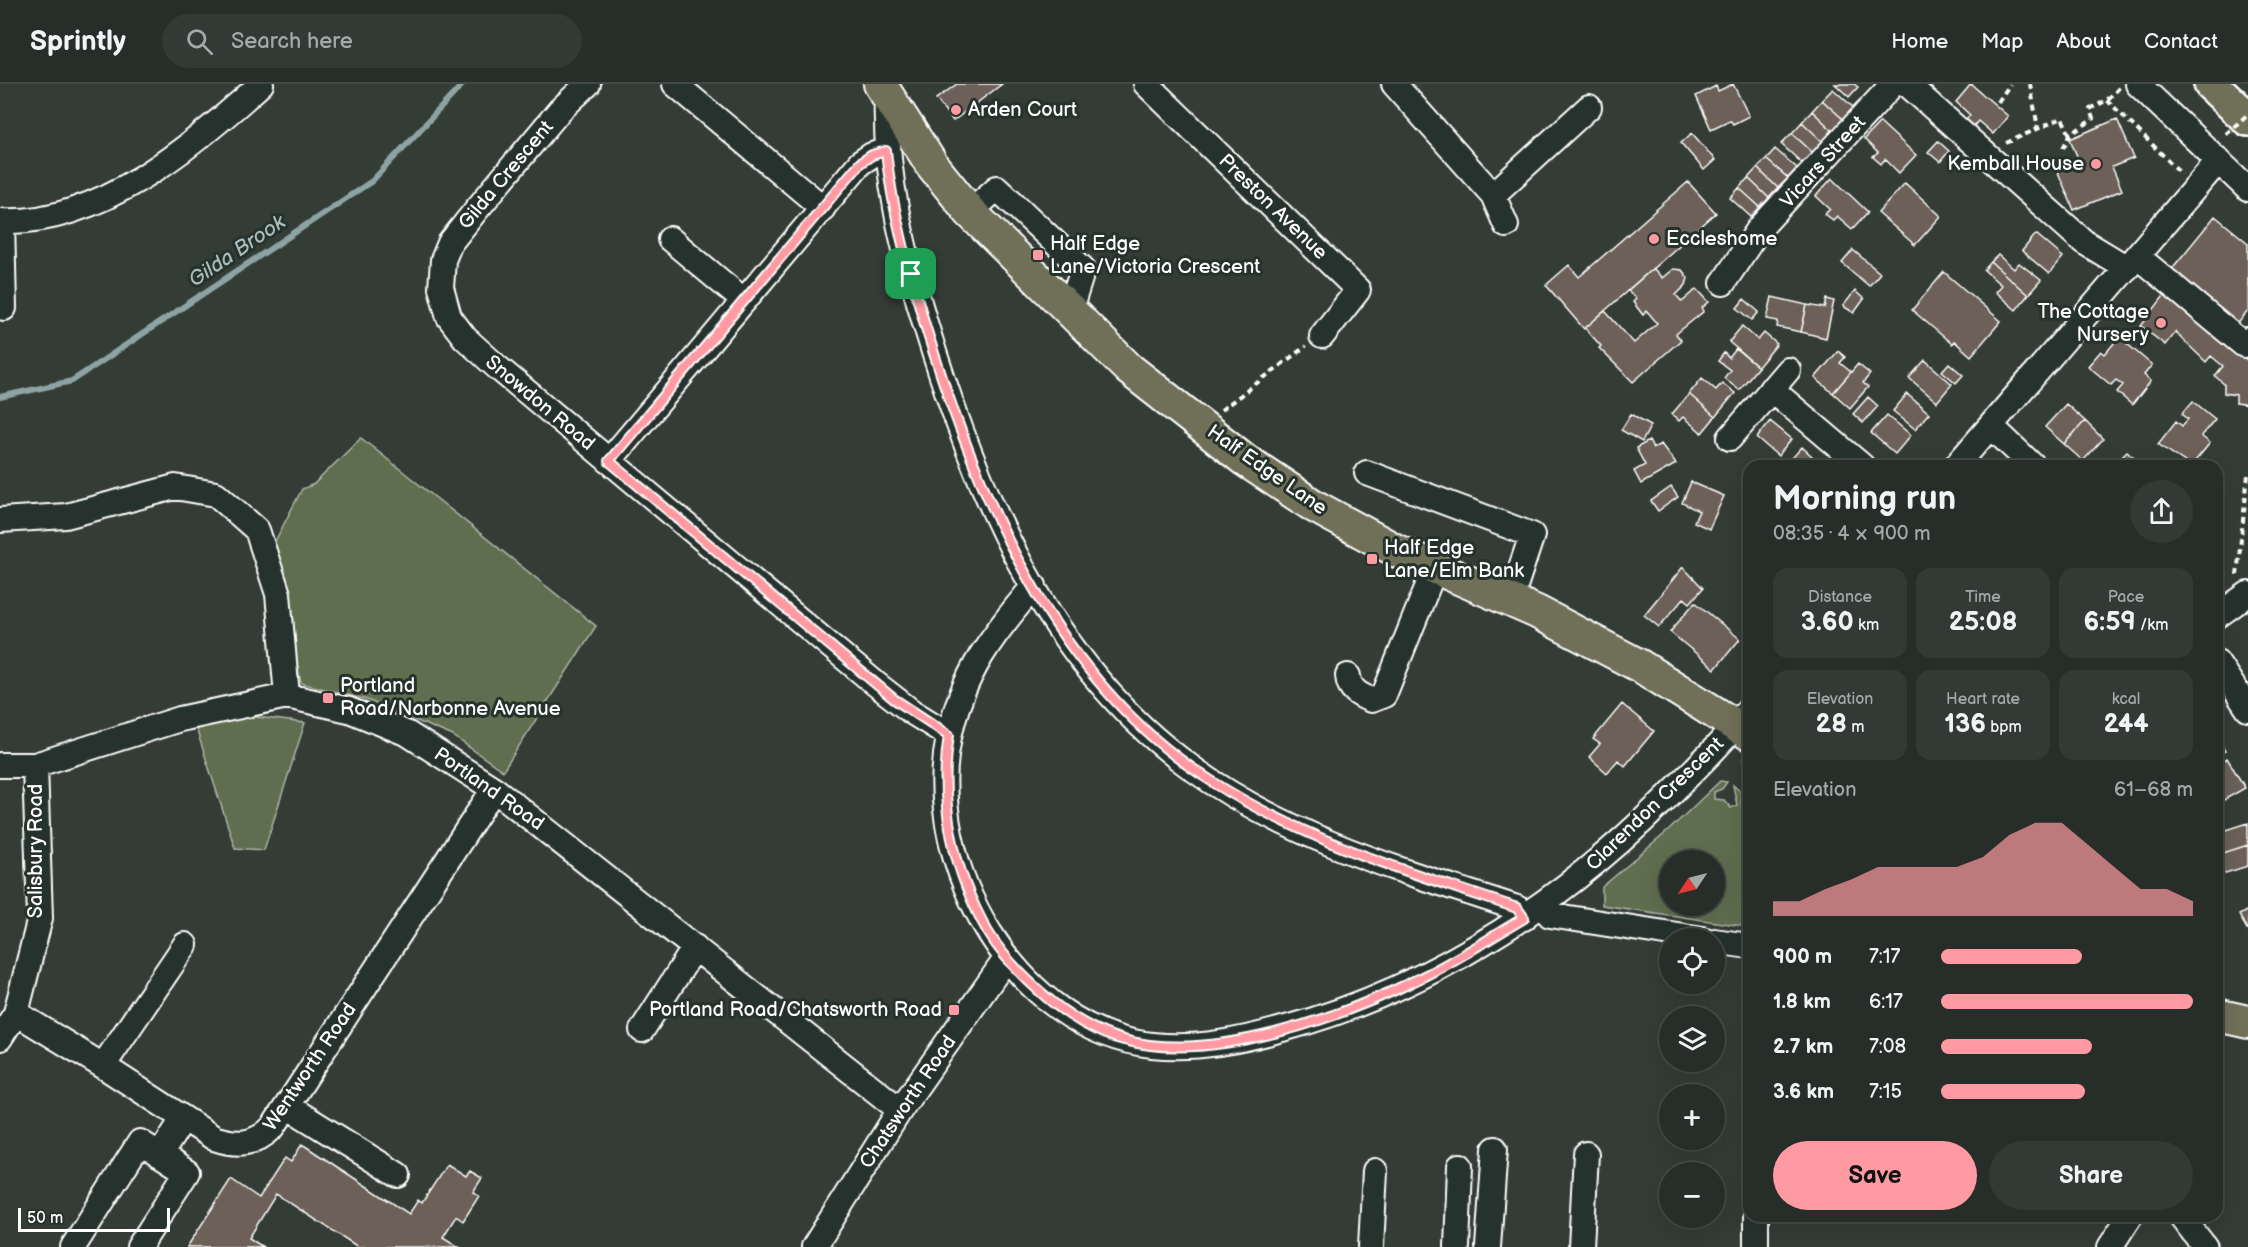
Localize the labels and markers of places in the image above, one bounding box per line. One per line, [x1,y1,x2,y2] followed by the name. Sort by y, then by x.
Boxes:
[968,98,1077,122] place label: Arden Court
[949,103,963,117] marker: Arden Court
[1947,152,2084,176] place label: Kemball House
[2089,157,2103,171] marker: Kemball House
[1666,227,1777,251] place label: Eccleshome
[1050,232,1260,279] place label: Half Edge Lane/Victoria Crescent
[1647,232,1661,246] marker: Eccleshome
[885,248,936,299] pin
[1031,248,1045,262] marker: Half Edge Lane/Victoria Crescent
[2037,300,2149,347] place label: The Cottage Nursery
[2154,316,2168,330] marker: The Cottage Nursery
[1384,536,1524,583] place label: Half Edge Lane/Elm Bank
[1365,552,1379,566] marker: Half Edge Lane/Elm Bank
[340,674,561,721] place label: Portland Road/Narbonne Avenue
[321,691,335,705] marker: Portland Road/Narbonne Avenue
[649,998,942,1022] place label: Portland Road/Chatsworth Road
[947,1003,961,1017] marker: Portland Road/Chatsworth Road

